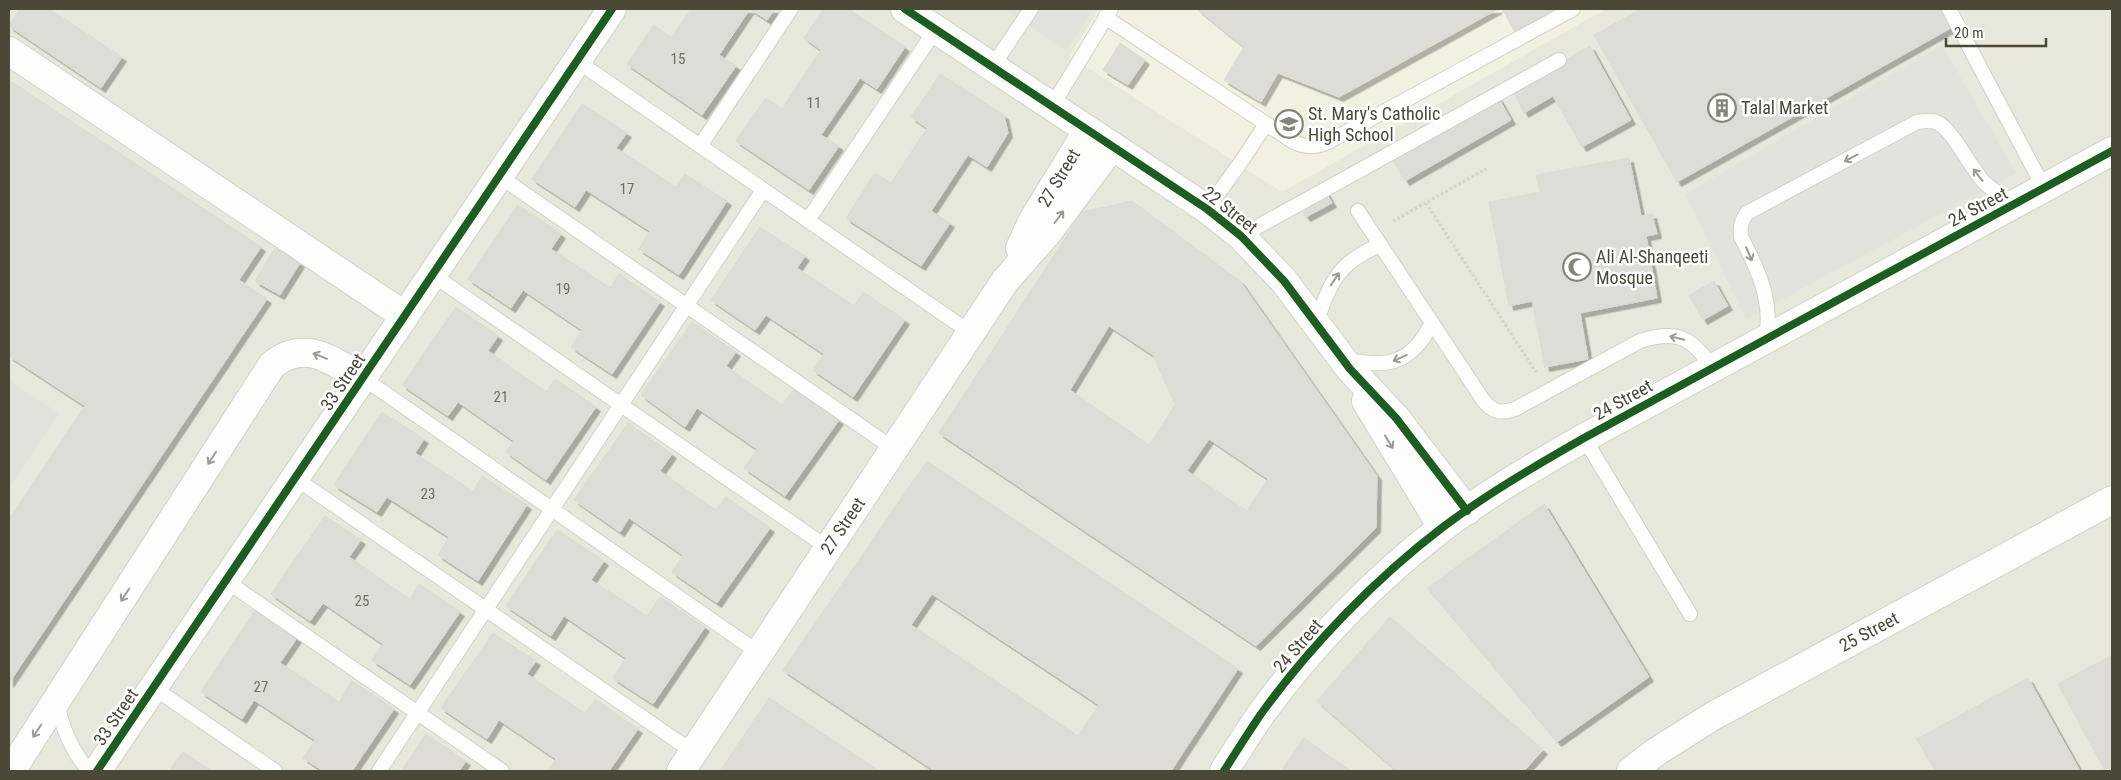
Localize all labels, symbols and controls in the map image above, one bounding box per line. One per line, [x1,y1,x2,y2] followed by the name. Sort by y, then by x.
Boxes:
[1946,15,2046,47] scale bar
[1954,24,1984,42] text: 20 m
[671,50,685,68] house number: 15
[1707,93,1737,123] building icon: Talal Market
[807,94,821,112] house number: 11
[1741,97,1828,118] place label: Talal Market
[1308,103,1440,145] place label: St. Mary's Catholic High School
[1274,109,1304,139] school or university icon: St. Mary's Catholic High School
[1033,145,1084,211] street label: 27 Street
[1844,154,1859,163] one-way arrow
[1973,169,1984,182] one-way arrow
[620,180,634,198] house number: 17
[1199,182,1262,238] street label: 22 Street
[1945,182,2011,231] street label: 24 Street
[1054,210,1064,224] one-way arrow
[1596,246,1708,288] place label: Ali Al-Shanqeeti Mosque
[1744,246,1754,261] one-way arrow
[1562,252,1592,282] mosque icon: Ali Al-Shanqeeti Mosque
[1330,272,1340,286] one-way arrow
[556,280,570,298] house number: 19
[1669,333,1685,342] one-way arrow
[316,349,369,414] street label: 33 Street
[313,351,328,360] one-way arrow
[1393,354,1408,364] one-way arrow
[1590,375,1656,424] street label: 24 Street
[494,388,508,406] house number: 21
[1385,435,1395,449] one-way arrow
[207,450,217,464] one-way arrow
[421,485,435,503] house number: 23
[816,493,869,558] street label: 27 Street
[120,587,130,601] one-way arrow
[355,592,369,610] house number: 25
[1836,607,1902,656] street label: 25 Street
[1269,615,1327,677] street label: 24 Street
[254,678,268,696] house number: 27
[89,684,142,749] street label: 33 Street
[32,724,42,738] one-way arrow

